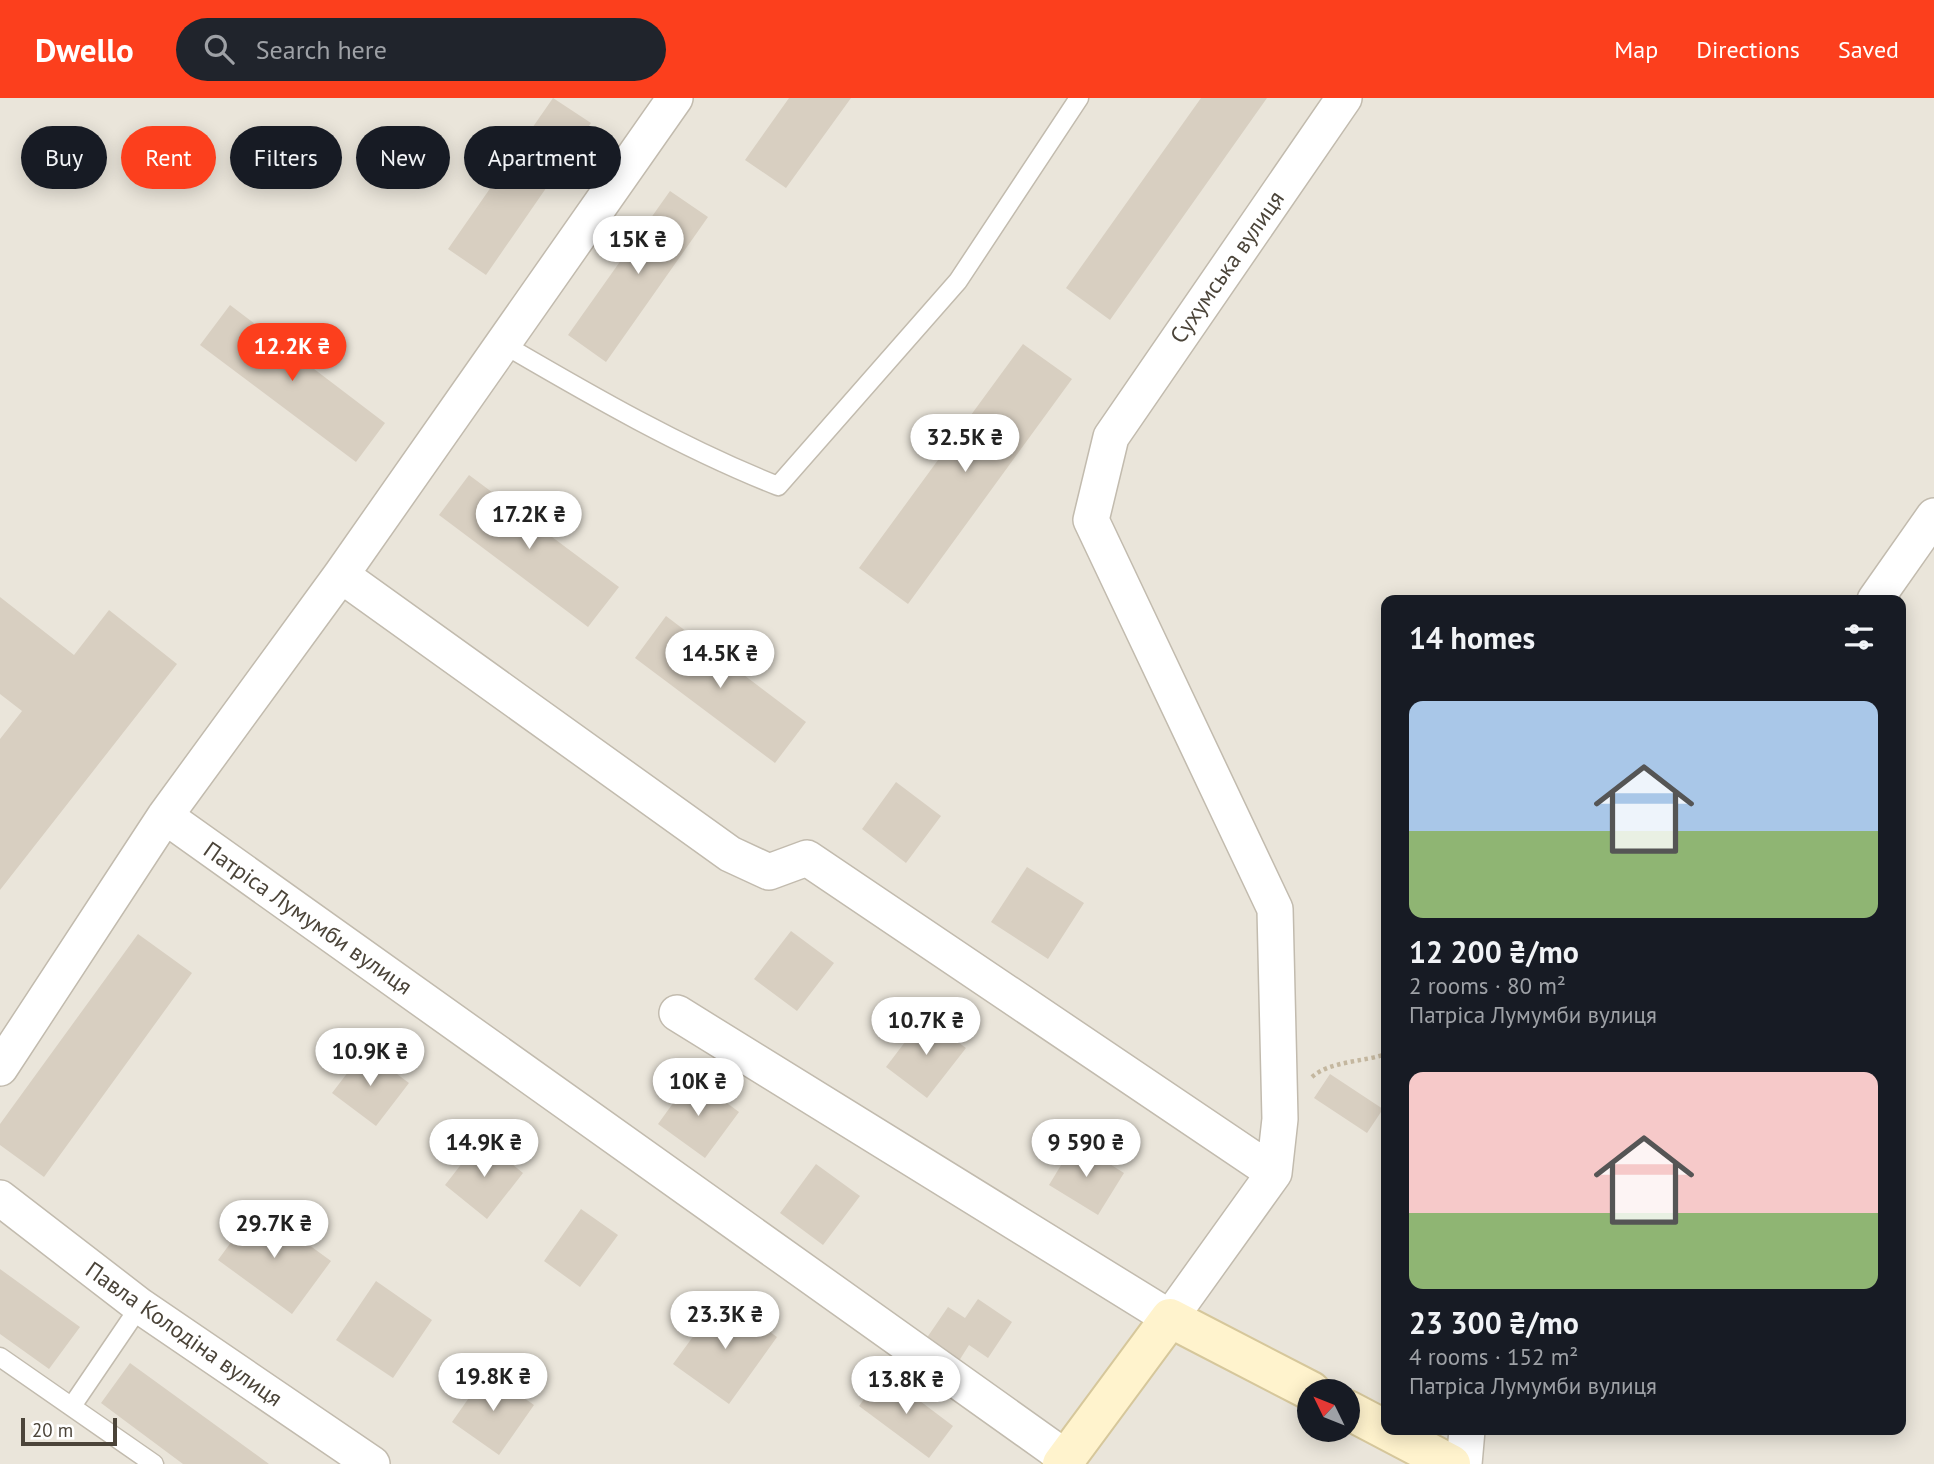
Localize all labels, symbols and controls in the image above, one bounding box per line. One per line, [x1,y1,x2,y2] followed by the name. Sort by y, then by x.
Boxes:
[176,18,666,81] search box
[35,28,134,71] text: Dwello
[200,30,238,68] icon: search
[256,33,387,66] text: Search here
[1614,34,1658,65] text: Map
[1696,34,1800,65] text: Directions
[1838,34,1899,65] text: Saved
[21,126,107,189] chip: Buy
[121,126,216,189] chip: Rent
[230,126,342,189] chip: Filters
[356,126,450,189] chip: New
[464,126,621,189] chip: Apartment
[1163,185,1290,349] street label: Сухумська вулиця
[589,216,687,276] pin: 15K ₴
[609,224,667,253] text: 15K ₴
[227,324,357,383] pin: 12.2K ₴
[253,331,331,360] text: 12.2K ₴
[900,414,1030,474] pin: 32.5K ₴
[926,422,1004,451] text: 32.5K ₴
[464,491,594,551] pin: 17.2K ₴
[492,499,566,528] text: 17.2K ₴
[1409,618,1535,657] text: 14 homes
[1840,618,1878,656] icon: filters
[655,630,785,690] pin: 14.5K ₴
[681,638,759,667] text: 14.5K ₴
[1581,746,1707,872] icon: home
[198,835,418,1001] street label: Патріса Лумумби вулиця
[1409,932,1579,971] text: 12 200 ₴/mo
[1409,971,1566,1000] text: 2 rooms · 80 m²
[861,998,991,1057] pin: 10.7K ₴
[1409,1000,1657,1029] text: Патріса Лумумби вулиця
[887,1005,965,1034] text: 10.7K ₴
[305,1028,435,1088] pin: 10.9K ₴
[331,1036,409,1065] text: 10.9K ₴
[649,1058,747,1118] pin: 10K ₴
[669,1066,727,1095] text: 10K ₴
[1581,1117,1707,1243] icon: home
[419,1119,549,1179] pin: 14.9K ₴
[1021,1119,1151,1179] pin: 9 590 ₴
[445,1127,523,1156] text: 14.9K ₴
[1048,1127,1124,1156] text: 9 590 ₴
[209,1200,339,1260] pin: 29.7K ₴
[235,1208,313,1237] text: 29.7K ₴
[80,1255,288,1413] street label: Павла Колодіна вулиця
[660,1292,790,1351] pin: 23.3K ₴
[686,1299,764,1328] text: 23.3K ₴
[1409,1303,1579,1342] text: 23 300 ₴/mo
[1409,1342,1578,1371] text: 4 rooms · 152 m²
[428,1354,558,1413] pin: 19.8K ₴
[841,1356,971,1416] pin: 13.8K ₴
[454,1361,532,1390] text: 19.8K ₴
[867,1364,945,1393] text: 13.8K ₴
[1409,1371,1657,1400] text: Патріса Лумумби вулиця
[1297,1379,1360,1442] north arrow
[1297,1379,1360,1442] map controls
[21,1415,117,1447] scale bar
[32,1418,73,1442] text: 20 m

